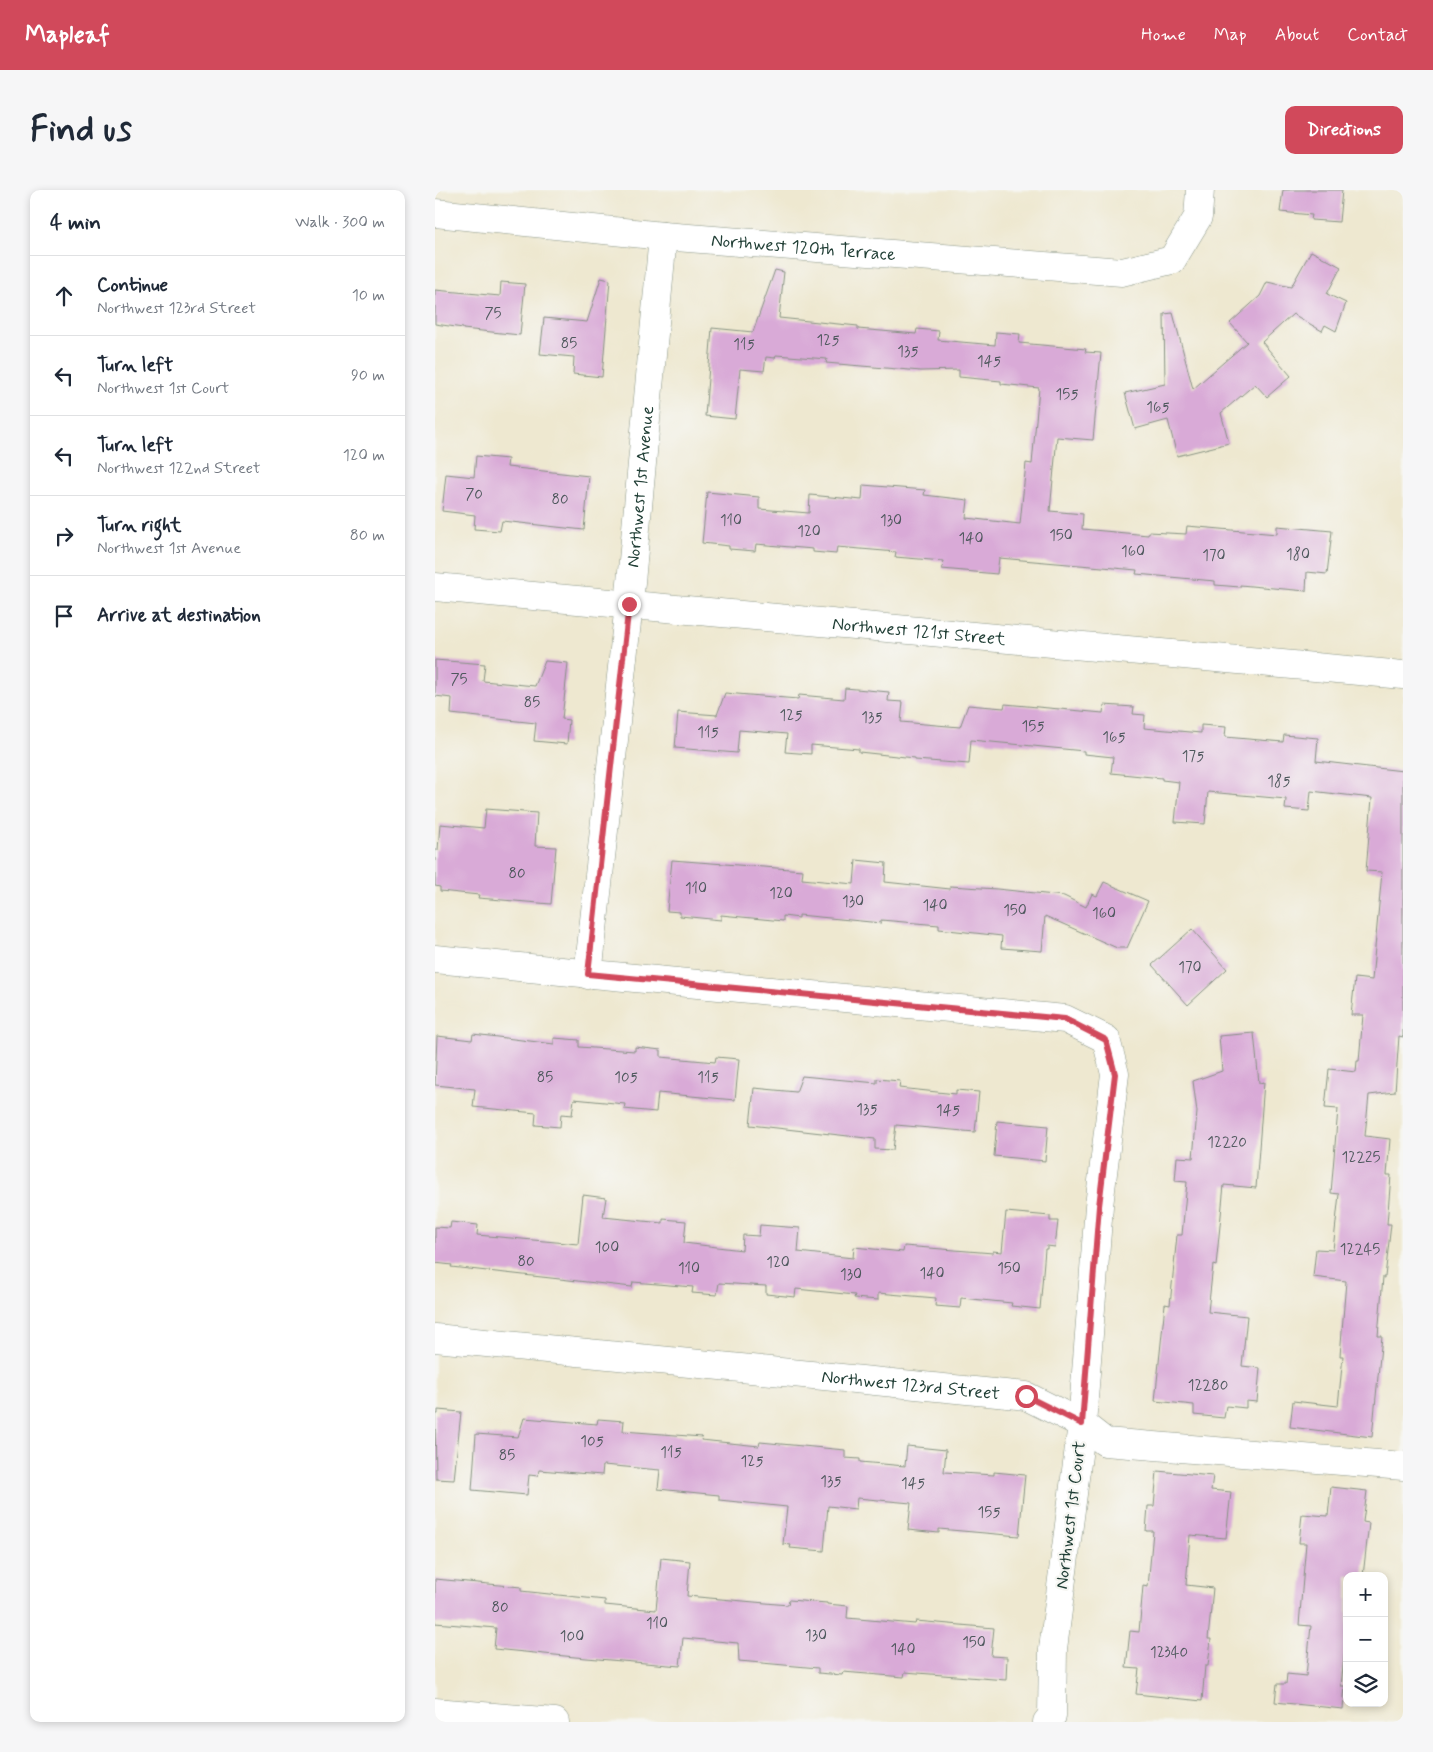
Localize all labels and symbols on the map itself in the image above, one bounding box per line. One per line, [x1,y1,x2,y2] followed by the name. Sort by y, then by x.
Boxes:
[710,229,896,267] street label: Northwest 120th Terrace
[484,304,502,324] house number: 75
[817,331,839,351] house number: 125
[561,334,577,354] house number: 85
[733,335,755,355] house number: 115
[897,342,919,362] house number: 135
[977,352,1001,372] house number: 145
[1055,385,1079,405] house number: 155
[1146,398,1170,418] house number: 165
[621,405,660,569] street label: Northwest 1st Avenue
[465,485,483,505] house number: 70
[551,490,569,510] house number: 80
[720,511,742,531] house number: 110
[880,511,902,531] house number: 130
[797,522,821,542] house number: 120
[1049,526,1073,546] house number: 150
[959,529,983,549] house number: 140
[1121,542,1145,562] house number: 160
[1286,545,1310,565] house number: 180
[1202,546,1226,566] house number: 170
[618,593,641,616] route end
[831,612,1007,652] street label: Northwest 121st Street
[450,670,468,690] house number: 75
[524,693,540,713] house number: 85
[780,706,802,726] house number: 125
[861,708,883,728] house number: 135
[1021,717,1045,737] house number: 155
[697,723,719,743] house number: 115
[1102,728,1126,748] house number: 165
[1182,747,1204,767] house number: 175
[1267,772,1291,792] house number: 185
[508,864,526,884] house number: 80
[685,879,707,899] house number: 110
[769,884,793,904] house number: 120
[842,892,864,912] house number: 130
[923,896,947,916] house number: 140
[1003,901,1027,921] house number: 150
[1092,904,1116,924] house number: 160
[1178,958,1202,978] house number: 170
[537,1068,553,1088] house number: 85
[614,1068,638,1088] house number: 105
[697,1068,719,1088] house number: 115
[856,1100,878,1120] house number: 135
[936,1101,960,1121] house number: 145
[1207,1133,1247,1153] house number: 12220
[1342,1148,1380,1168] house number: 12225
[595,1238,619,1258] house number: 100
[1340,1240,1380,1260] house number: 12245
[517,1252,535,1272] house number: 80
[766,1253,790,1273] house number: 120
[678,1259,700,1279] house number: 110
[997,1259,1021,1279] house number: 150
[920,1264,944,1284] house number: 140
[840,1265,862,1285] house number: 130
[820,1365,1001,1406] street label: Northwest 123rd Street
[1188,1376,1228,1396] house number: 12280
[1015,1385,1038,1408] route start
[580,1432,604,1452] house number: 105
[1050,1440,1092,1591] street label: Northwest 1st Court
[660,1443,682,1463] house number: 115
[499,1446,515,1466] house number: 85
[741,1452,763,1472] house number: 125
[820,1472,842,1492] house number: 135
[901,1474,925,1494] house number: 145
[977,1503,1001,1523] house number: 155
[491,1598,509,1618] house number: 80
[646,1614,668,1634] house number: 110
[805,1626,827,1646] house number: 130
[560,1627,584,1647] house number: 100
[962,1633,986,1653] house number: 150
[891,1640,915,1660] house number: 140
[1150,1643,1188,1663] house number: 12340

